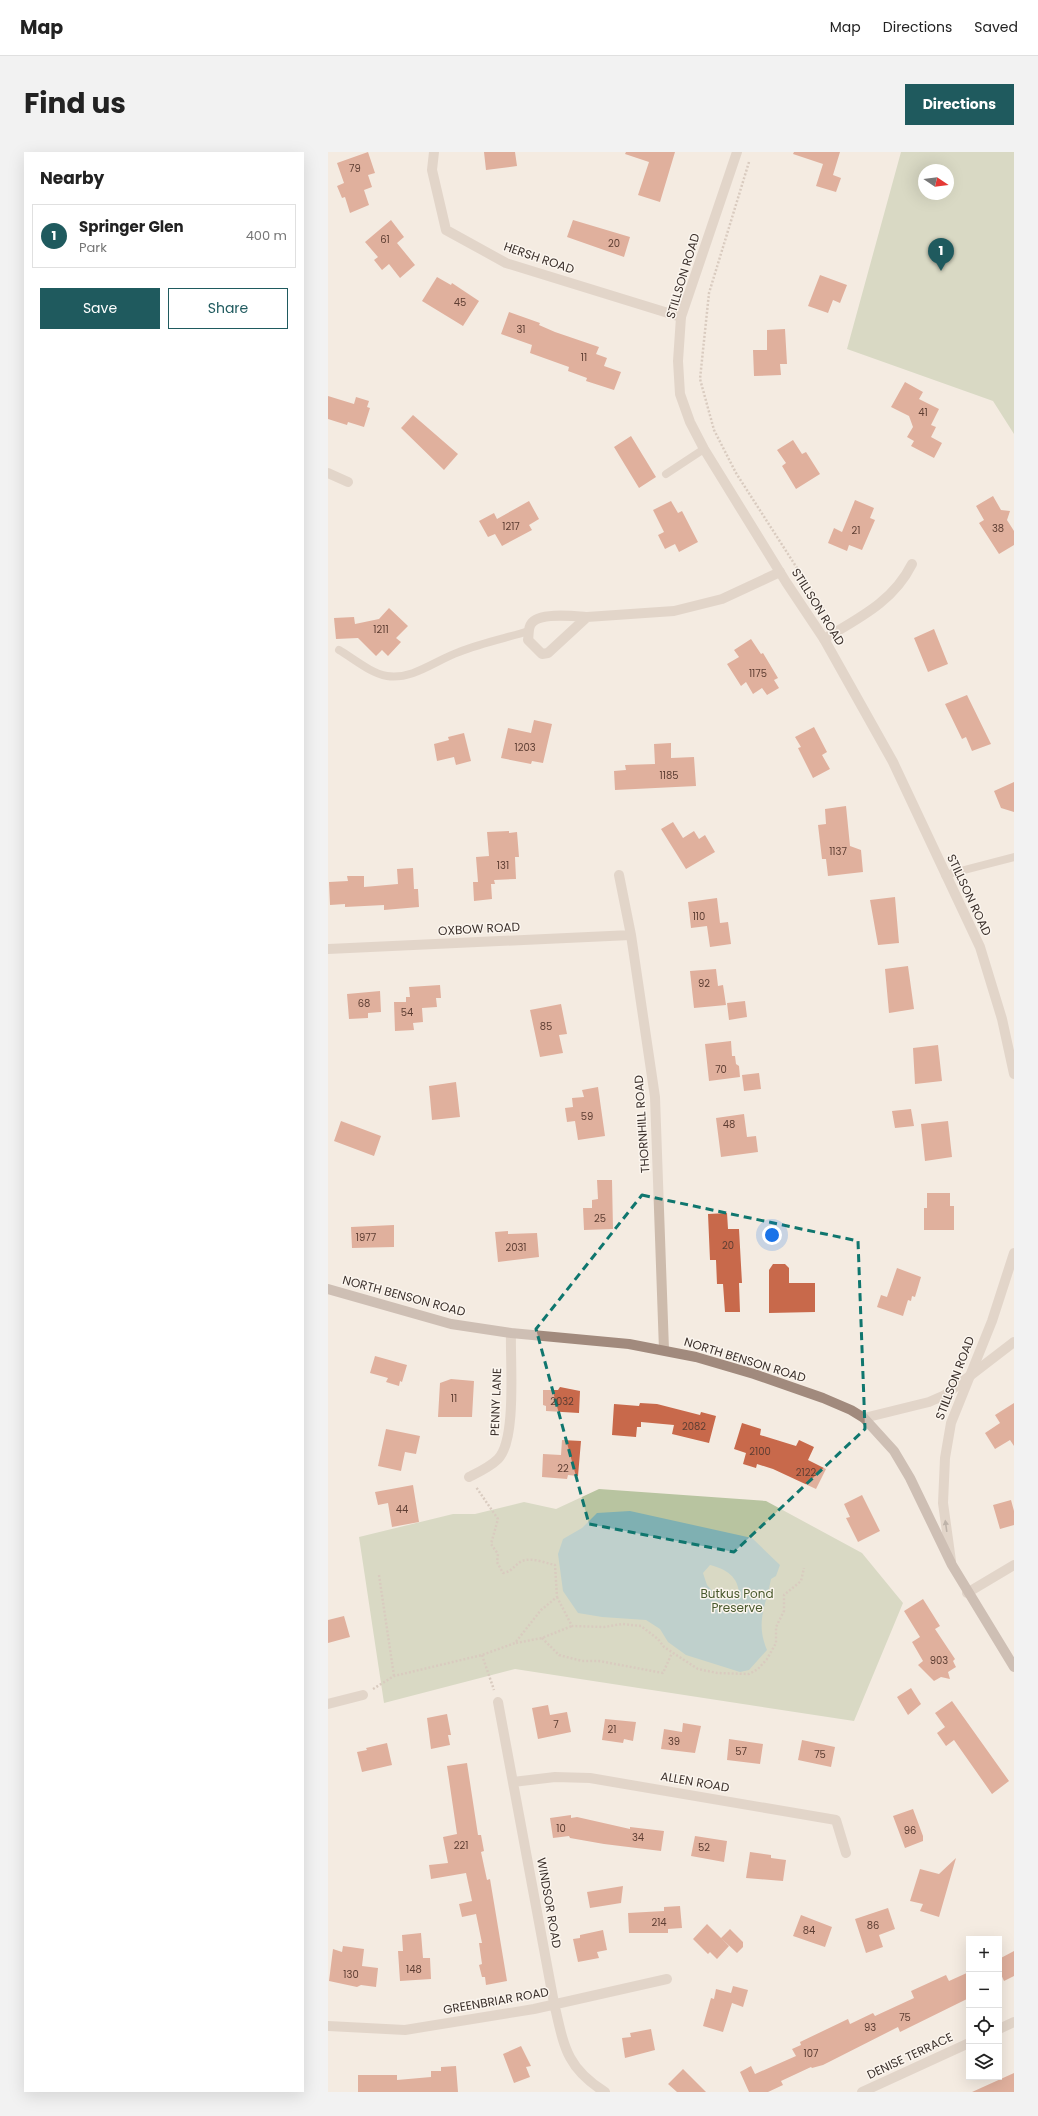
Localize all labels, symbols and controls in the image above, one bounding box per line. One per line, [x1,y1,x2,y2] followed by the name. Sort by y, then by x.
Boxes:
[20,14,63,41] text: Map
[830,17,861,37] text: Map
[883,17,952,37] text: Directions
[974,17,1018,37] text: Saved
[24,84,126,123] text: Find us
[905,84,1014,125] button: Directions
[349,161,361,176] house number: 79
[918,164,954,200] north arrow
[40,166,104,190] text: Nearby
[79,216,184,237] text: Springer Glen
[52,226,56,245] text: 1
[246,226,287,245] text: 400 m
[661,231,704,321] street label: STILLSON ROAD
[380,232,390,247] house number: 61
[608,236,620,251] house number: 20
[79,238,107,257] text: Park
[502,238,577,278] street label: HERSH ROAD
[928,238,954,271] pin: 1
[40,288,160,329] button: Save
[168,288,288,329] button: Share
[454,295,466,310] house number: 45
[516,322,526,337] house number: 31
[581,350,587,365] house number: 11
[918,405,928,420] house number: 41
[502,519,520,534] house number: 1217
[992,521,1004,536] house number: 38
[852,523,860,538] house number: 21
[788,565,849,649] street label: STILLSON ROAD
[373,622,389,637] house number: 1211
[749,666,767,681] house number: 1175
[514,740,536,755] house number: 1203
[660,768,679,783] house number: 1185
[829,844,847,859] house number: 1137
[943,851,996,938] street label: STILLSON ROAD
[497,858,509,873] house number: 131
[693,909,705,924] house number: 110
[438,918,520,939] street label: OXBOW ROAD
[698,976,710,991] house number: 92
[358,996,370,1011] house number: 68
[401,1005,413,1020] house number: 54
[540,1019,552,1034] house number: 85
[715,1062,727,1077] house number: 70
[630,1075,653,1174] street label: THORNHILL ROAD
[581,1109,593,1124] house number: 59
[723,1117,735,1132] house number: 48
[594,1211,606,1226] house number: 25
[762,1225,782,1245] your location
[356,1230,377,1245] house number: 1977
[722,1238,734,1253] house number: 20
[505,1240,527,1255] house number: 2031
[341,1271,467,1320] street label: NORTH BENSON ROAD
[682,1333,808,1386] street label: NORTH BENSON ROAD
[931,1334,978,1422] street label: STILLSON ROAD
[486,1368,505,1436] street label: PENNY LANE
[451,1391,457,1406] house number: 11
[550,1394,574,1409] house number: 2032
[682,1419,706,1434] house number: 2082
[749,1444,771,1459] house number: 2100
[557,1461,569,1476] house number: 22
[796,1465,816,1480] house number: 2122
[396,1502,408,1517] house number: 44
[943,1520,950,1532] one-way arrow
[700,1585,774,1616] park label: Butkus Pond Preserve
[930,1653,948,1668] house number: 903
[553,1717,559,1732] house number: 7
[608,1722,616,1737] house number: 21
[668,1734,680,1749] house number: 39
[735,1744,747,1759] house number: 57
[814,1747,826,1762] house number: 75
[659,1767,731,1796] street label: ALLEN ROAD
[556,1821,566,1836] house number: 10
[904,1823,916,1838] house number: 96
[632,1830,644,1845] house number: 34
[454,1838,468,1853] house number: 221
[698,1840,710,1855] house number: 52
[533,1856,566,1950] street label: WINDSOR ROAD
[651,1915,667,1930] house number: 214
[867,1918,879,1933] house number: 86
[803,1923,815,1938] house number: 84
[966,1936,1002,2080] map controls
[966,1936,1002,1972] button: +
[406,1962,422,1977] house number: 148
[343,1967,359,1982] house number: 130
[966,1972,1002,2008] button: −
[442,1983,550,2018] street label: GREENBRIAR ROAD
[966,2008,1002,2044] button: locate
[899,2010,911,2025] house number: 75
[864,2020,876,2035] house number: 93
[864,2028,956,2083] street label: DENISE TERRACE
[966,2044,1002,2080] button: layers
[804,2046,819,2061] house number: 107

